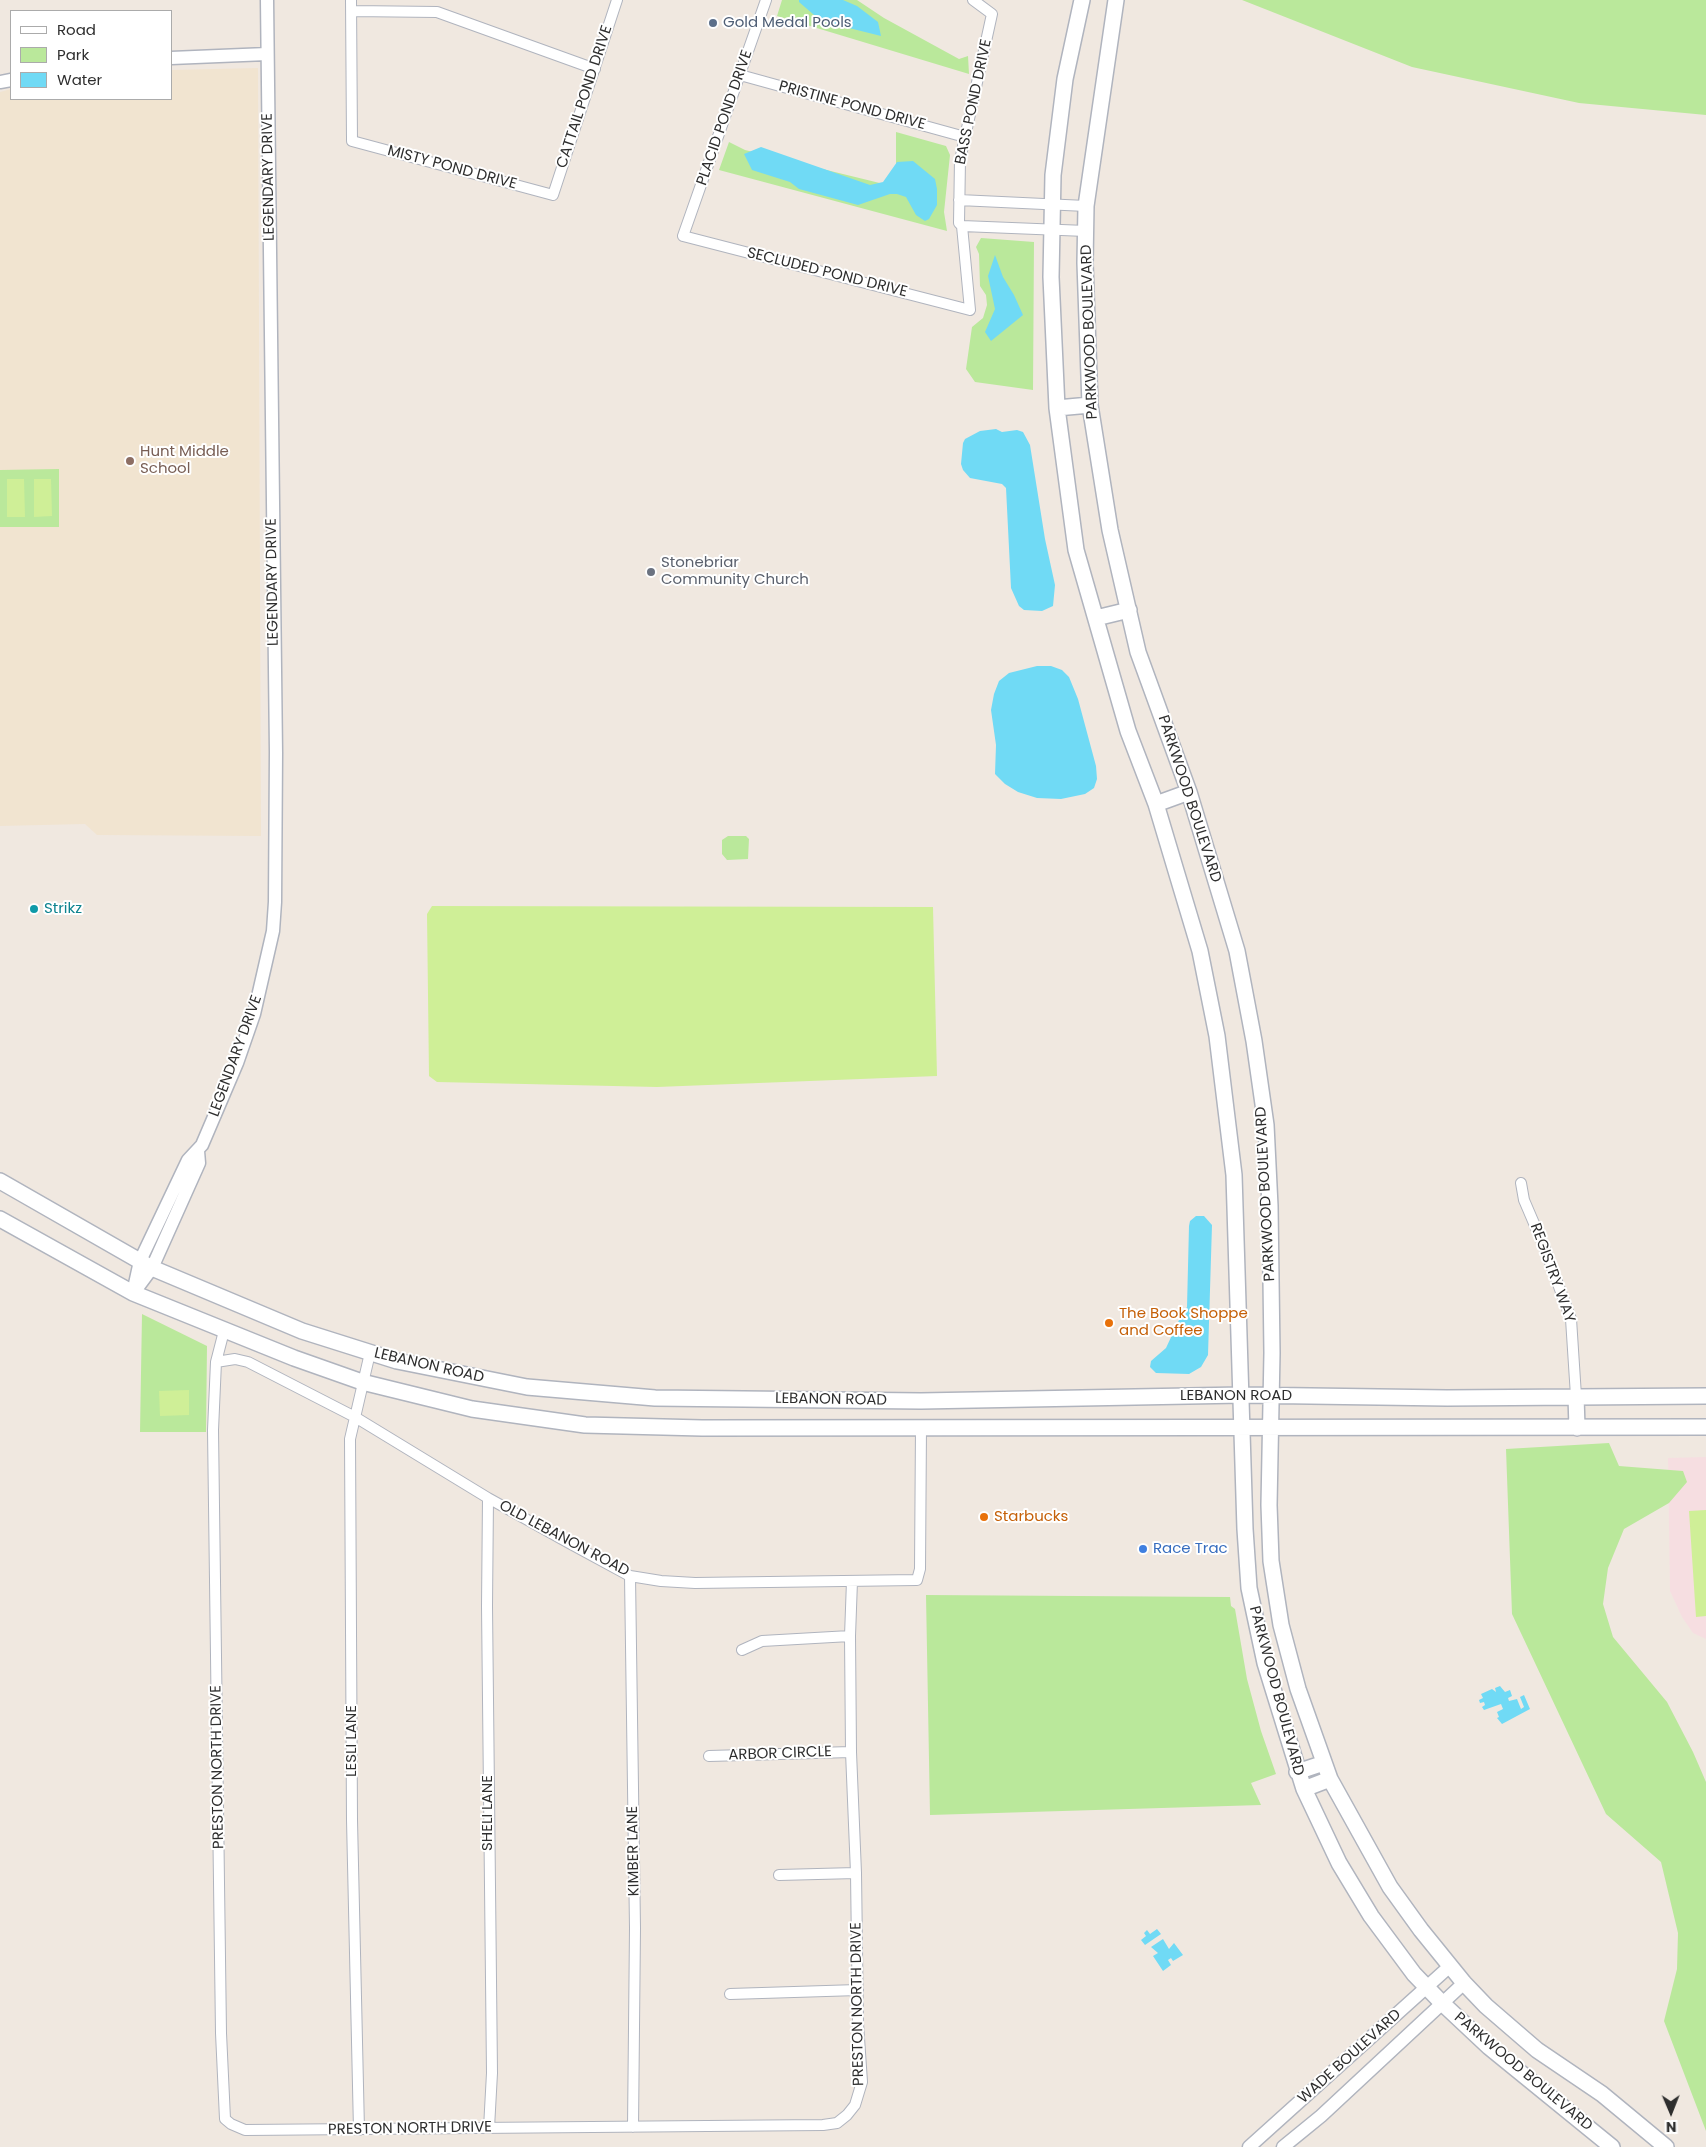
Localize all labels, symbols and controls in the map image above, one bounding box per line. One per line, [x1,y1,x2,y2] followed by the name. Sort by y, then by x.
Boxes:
[10,10,172,100] legend
[723,14,852,32] place label: Gold Medal Pools
[707,17,719,29] marker: Gold Medal Pools
[57,19,96,40] text: Road
[553,23,617,171] street label: CATTAIL POND DRIVE
[952,38,996,166] street label: BASS POND DRIVE
[57,44,89,65] text: Park
[693,48,757,188] street label: PLACID POND DRIVE
[57,69,102,90] text: Water
[777,78,927,134] street label: PRISTINE POND DRIVE
[259,113,279,241] street label: LEGENDARY DRIVE
[385,142,519,194] street label: MISTY POND DRIVE
[745,244,909,302] street label: SECLUDED POND DRIVE
[1078,244,1102,420] street label: PARKWOOD BOULEVARD
[140,443,229,478] place label: Hunt Middle School
[124,455,136,467] marker: Hunt Middle School
[263,518,283,646] street label: LEGENDARY DRIVE
[661,554,809,589] place label: Stonebriar Community Church
[645,566,657,578] marker: Stonebriar Community Church
[1153,713,1225,885] street label: PARKWOOD BOULEVARD
[44,900,82,918] place label: Strikz
[28,903,40,915] marker: Strikz
[206,993,266,1119] street label: LEGENDARY DRIVE
[1252,1106,1280,1282] street label: PARKWOOD BOULEVARD
[1526,1221,1578,1325] street label: REGISTRY WAY
[1119,1305,1248,1340] place label: The Book Shoppe and Coffee
[1103,1317,1115,1329] marker: The Book Shoppe and Coffee
[372,1345,486,1387] street label: LEBANON ROAD
[1180,1387,1292,1405] street label: LEBANON ROAD
[775,1390,887,1410] street label: LEBANON ROAD
[496,1497,632,1581] street label: OLD LEBANON ROAD
[994,1508,1068,1526] place label: Starbucks
[978,1511,990,1523] marker: Starbucks
[1153,1540,1228,1558] place label: Race Trac
[1137,1543,1149,1555] marker: Race Trac
[1245,1604,1307,1778] street label: PARKWOOD BOULEVARD
[208,1685,228,1849] street label: PRESTON NORTH DRIVE
[343,1705,361,1777] street label: LESLI LANE
[728,1743,832,1765] street label: ARBOR CIRCLE
[479,1775,497,1851] street label: SHELI LANE
[624,1806,644,1896] street label: KIMBER LANE
[848,1922,868,2086] street label: PRESTON NORTH DRIVE
[1295,2006,1405,2108] street label: WADE BOULEVARD
[1450,2009,1596,2135] street label: PARKWOOD BOULEVARD
[1646,2087,1696,2137] north arrow
[1666,2117,1677,2137] text: N
[328,2119,492,2139] street label: PRESTON NORTH DRIVE

